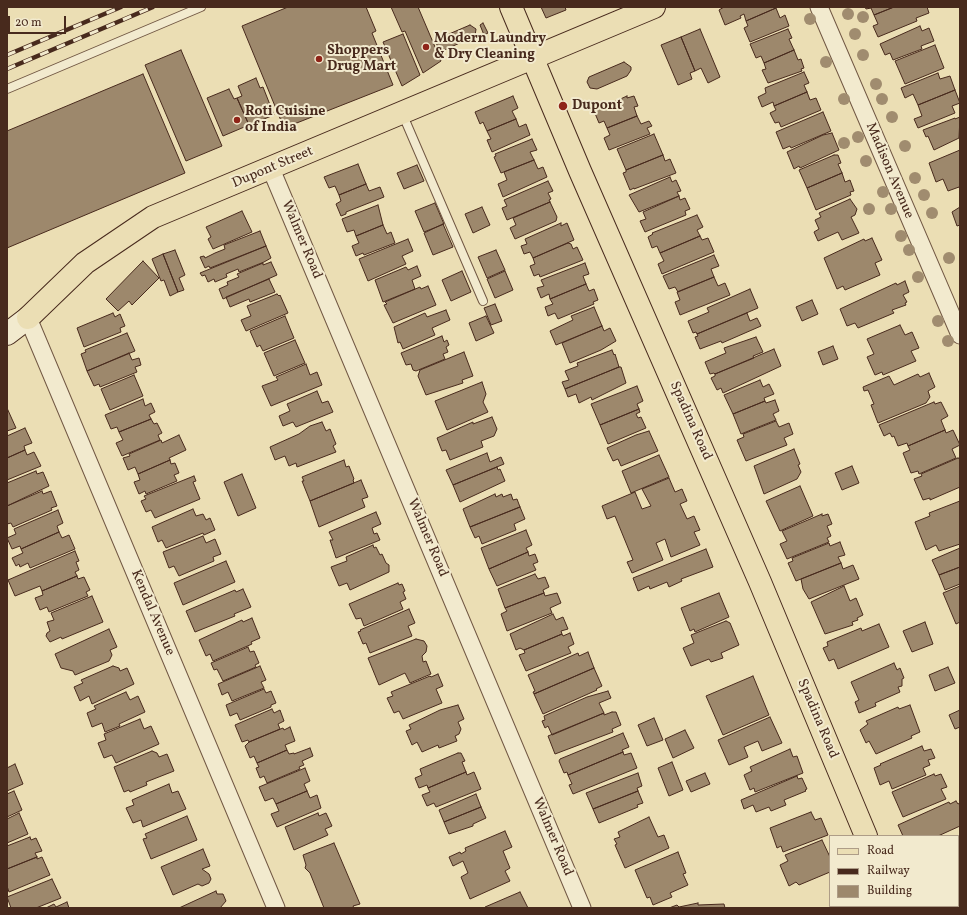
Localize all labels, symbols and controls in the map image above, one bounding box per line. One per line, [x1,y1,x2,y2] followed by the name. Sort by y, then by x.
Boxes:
[10,8,68,34] scale bar
[15,15,42,31] text: 20 m
[434,31,546,64] place label: Modern Laundry & Dry Cleaning
[421,42,431,52] marker: Modern Laundry & Dry Cleaning
[327,43,396,76] place label: Shoppers Drug Mart
[314,54,324,64] marker: Shoppers Drug Mart
[572,98,622,114] place label: Dupont
[557,100,569,112] marker: Dupont
[245,104,325,136] place label: Roti Cuisine of India
[232,115,242,125] marker: Roti Cuisine of India
[861,121,917,221] street label: Madison Avenue
[230,143,316,193] street label: Dupont Street
[277,198,325,282] street label: Walmer Road
[665,379,715,463] street label: Spadina Road
[403,496,451,580] street label: Walmer Road
[126,568,178,658] street label: Kendal Avenue
[793,677,841,761] street label: Spadina Road
[528,795,576,879] street label: Walmer Road
[829,835,959,907] legend
[867,843,894,859] text: Road
[867,863,910,879] text: Railway
[867,883,912,899] text: Building

